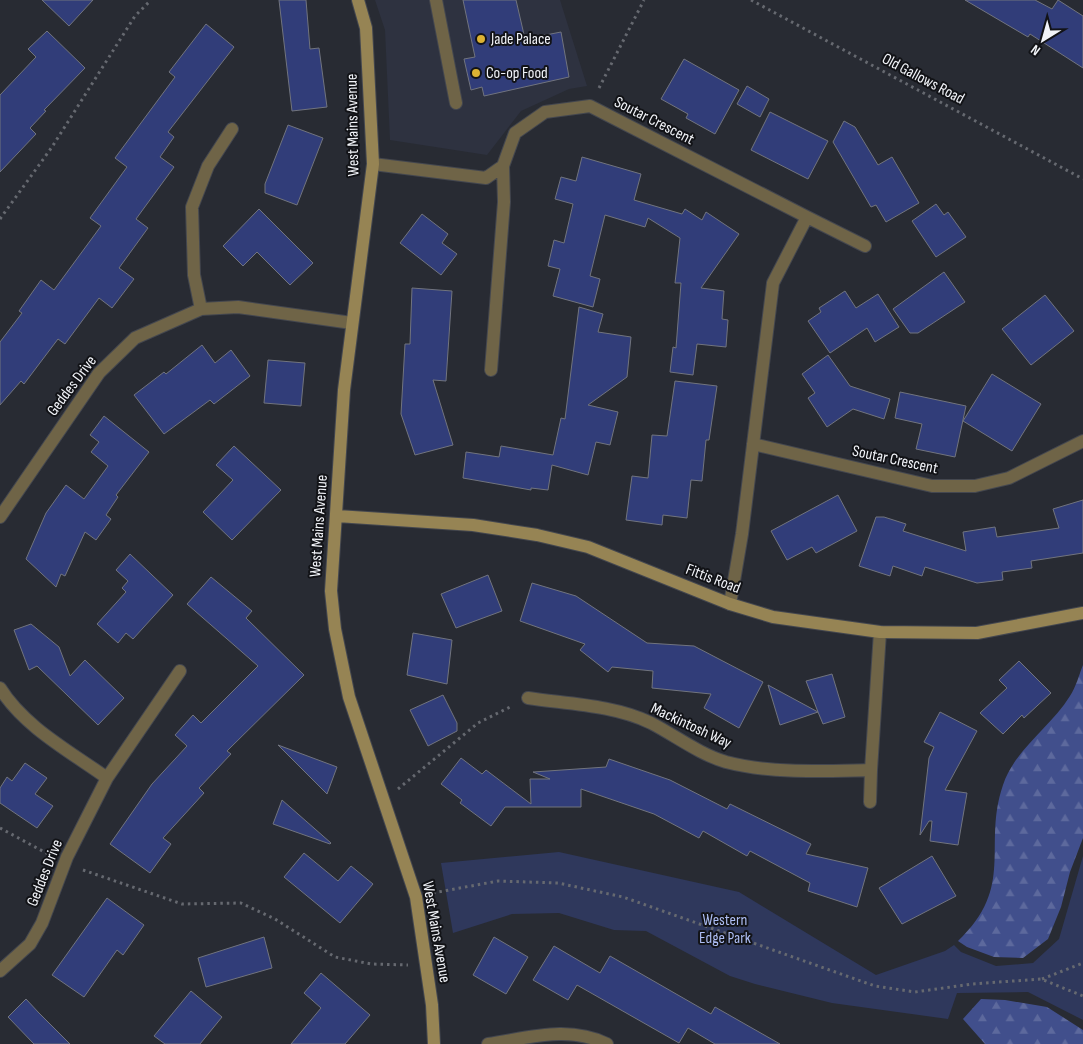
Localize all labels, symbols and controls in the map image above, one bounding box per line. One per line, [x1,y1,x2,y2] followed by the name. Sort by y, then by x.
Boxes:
[1018,15,1068,65] north arrow
[490,30,551,49] place label: Jade Palace
[475,33,487,45] marker: Jade Palace
[1027,41,1044,59] text: N
[879,49,967,109] street label: Old Gallows Road
[486,64,548,83] place label: Co-op Food
[470,67,482,79] marker: Co-op Food
[343,74,363,176] street label: West Mains Avenue
[611,93,697,149] street label: Soutar Crescent
[43,352,101,420] street label: Geddes Drive
[850,442,940,478] street label: Soutar Crescent
[306,474,332,578] street label: West Mains Avenue
[683,560,743,598] street label: Fittis Road
[648,699,734,753] street label: Mackintosh Way
[23,837,67,909] street label: Geddes Drive
[418,880,454,984] street label: West Mains Avenue
[699,911,751,948] park label: Western Edge Park

